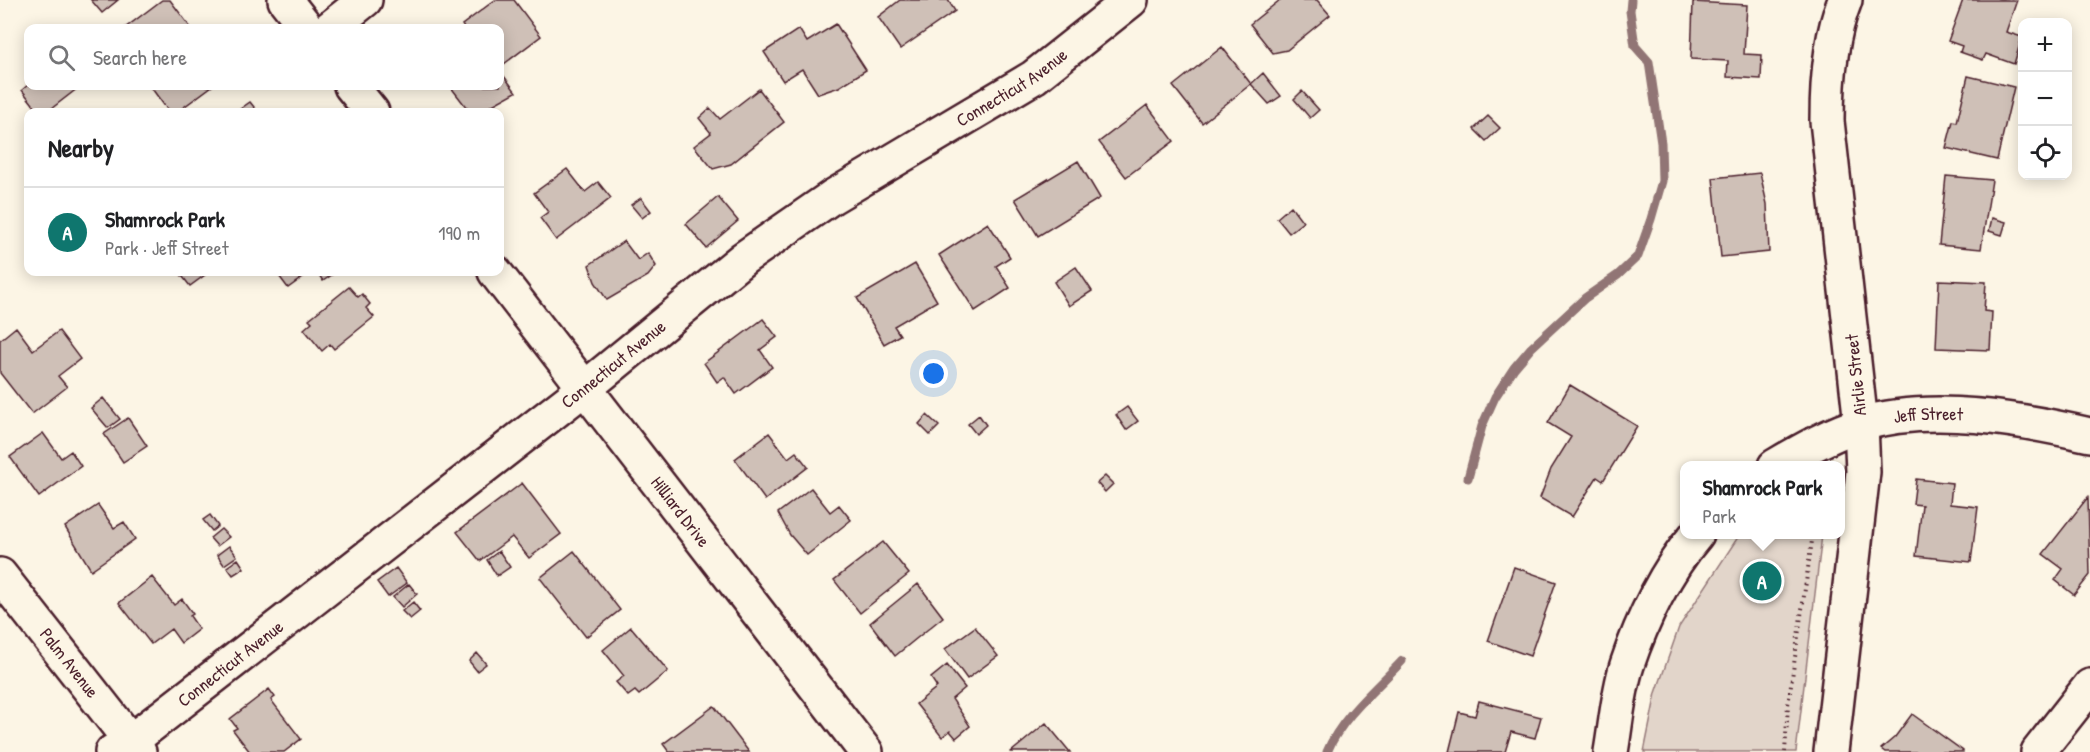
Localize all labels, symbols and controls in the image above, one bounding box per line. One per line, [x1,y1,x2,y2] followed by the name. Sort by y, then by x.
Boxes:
[2018,18,2072,180] map controls
[2018,18,2072,72] button: +
[24,24,504,90] search box
[45,41,78,74] icon: search
[93,42,187,72] text: Search here
[951,42,1072,133] street label: Connecticut Avenue
[2018,72,2072,126] button: −
[2018,126,2072,180] button: locate
[48,130,114,165] text: Nearby
[105,204,225,234] text: Shamrock Park
[63,219,72,246] text: A
[438,219,480,246] text: 190 m
[105,234,229,261] text: Park · Jeff Street
[556,314,671,414] street label: Connecticut Avenue
[1839,332,1872,417] street label: Airlie Street
[919,359,948,388] your location
[1892,401,1964,429] street label: Jeff Street
[1680,461,1845,539] popup
[645,471,716,552] street label: Hilliard Drive
[1703,472,1822,502] text: Shamrock Park
[1703,502,1736,529] text: Park
[1742,558,1782,604] pin: A
[172,614,288,712] street label: Connecticut Avenue
[34,623,105,703] street label: Palm Avenue

